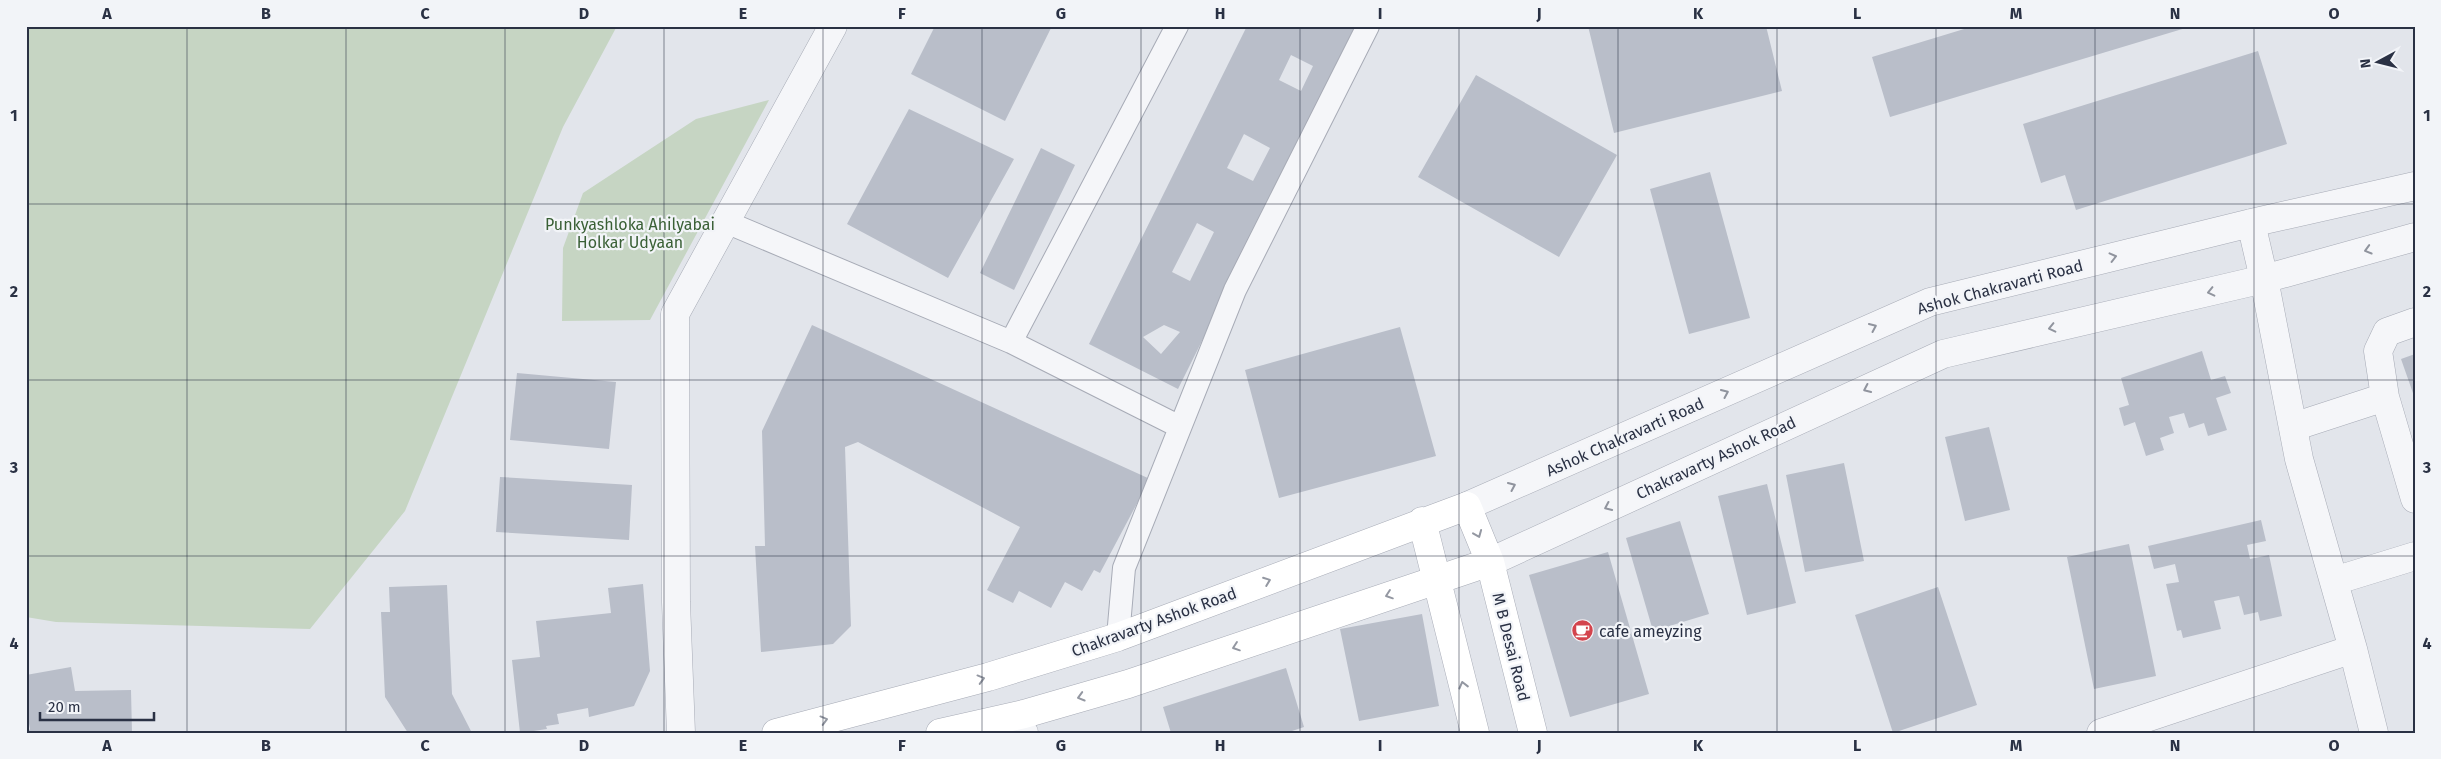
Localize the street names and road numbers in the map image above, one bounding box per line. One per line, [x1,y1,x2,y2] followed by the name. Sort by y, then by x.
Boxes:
[1915,256,2085,318] street label: Ashok Chakravarti Road
[1543,394,1707,480] street label: Ashok Chakravarti Road
[1633,413,1799,503] street label: Chakravarty Ashok Road
[1069,583,1239,661] street label: Chakravarty Ashok Road
[1488,591,1534,703] street label: M B Desai Road

